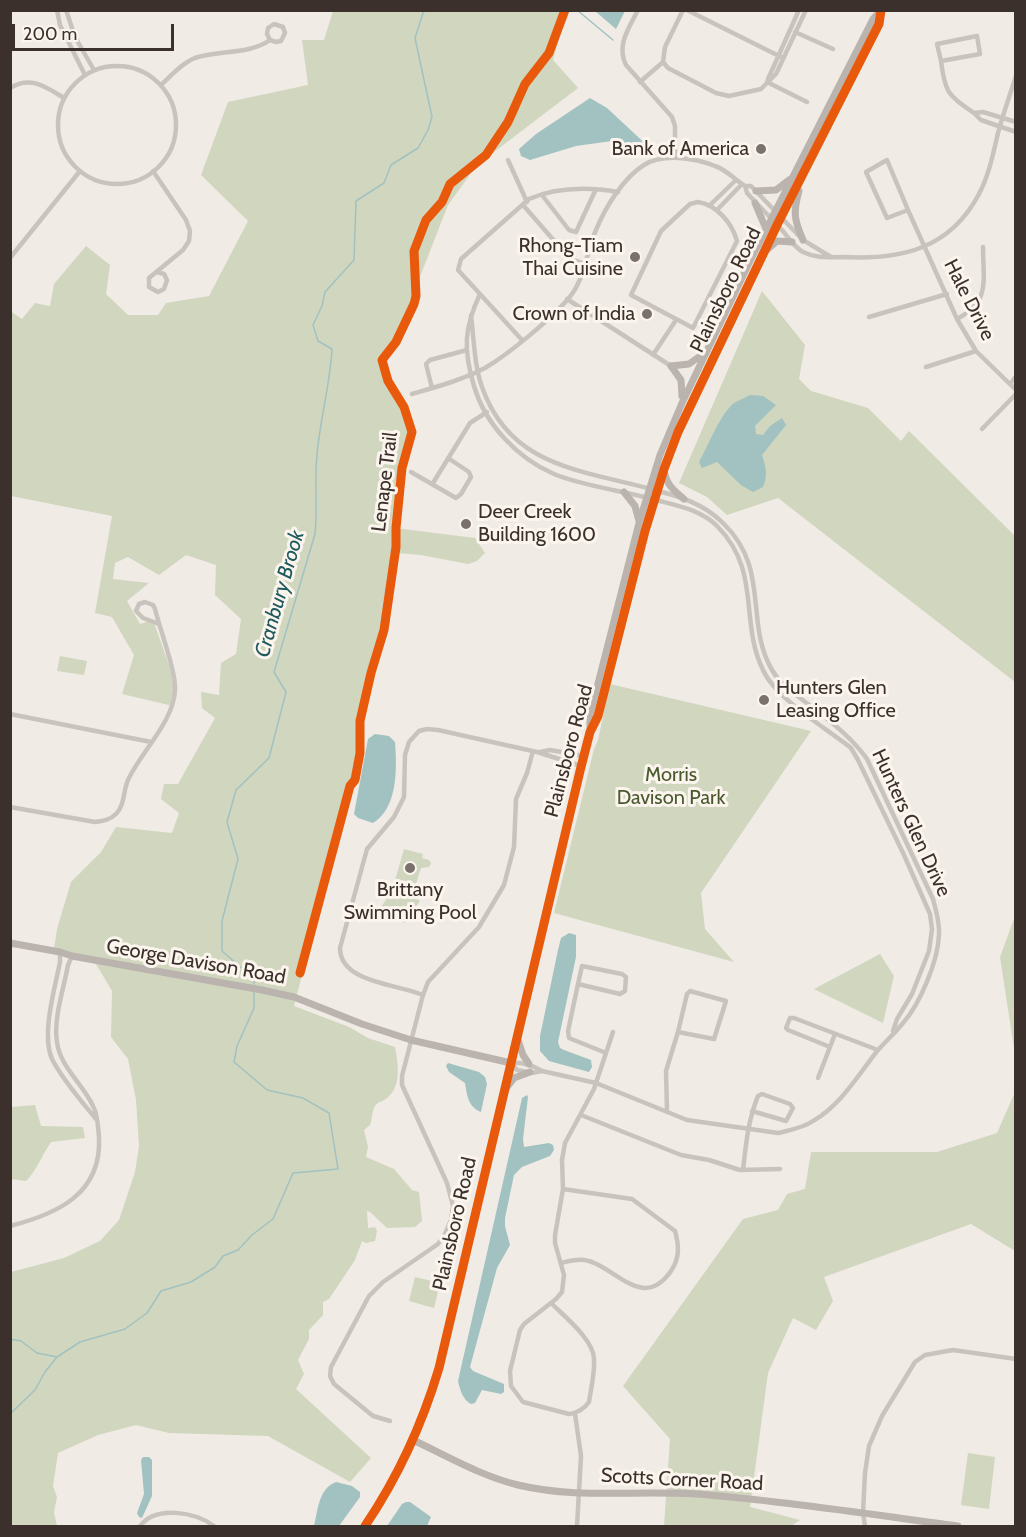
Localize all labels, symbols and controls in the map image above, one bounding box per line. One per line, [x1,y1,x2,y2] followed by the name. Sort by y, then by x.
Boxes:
[15,12,177,50] scale bar
[23,23,77,45] text: 200 m
[611,137,749,161] place label: Bank of America
[754,142,768,156] marker: Bank of America
[685,223,767,357] street label: Plainsboro Road
[519,234,623,281] place label: Rhong-Tiam Thai Cuisine
[628,250,642,264] marker: Rhong-Tiam Thai Cuisine
[938,255,1000,345] street label: Hale Drive
[513,302,635,326] place label: Crown of India
[640,307,654,321] marker: Crown of India
[367,431,403,533] street label: Lenape Trail
[478,500,596,547] place label: Deer Creek Building 1600
[459,517,473,531] marker: Deer Creek Building 1600
[250,528,310,660] water label: Cranbury Brook
[776,676,896,723] place label: Hunters Glen Leasing Office
[540,682,598,820] street label: Plainsboro Road
[757,693,771,707] marker: Hunters Glen Leasing Office
[866,745,956,901] street label: Hunters Glen Drive
[617,763,725,810] park label: Morris Davison Park
[403,861,417,875] marker: Brittany Swimming Pool
[343,878,477,925] place label: Brittany Swimming Pool
[105,934,287,990] street label: George Davison Road
[428,1155,482,1293] street label: Plainsboro Road
[600,1464,764,1496] street label: Scotts Corner Road

